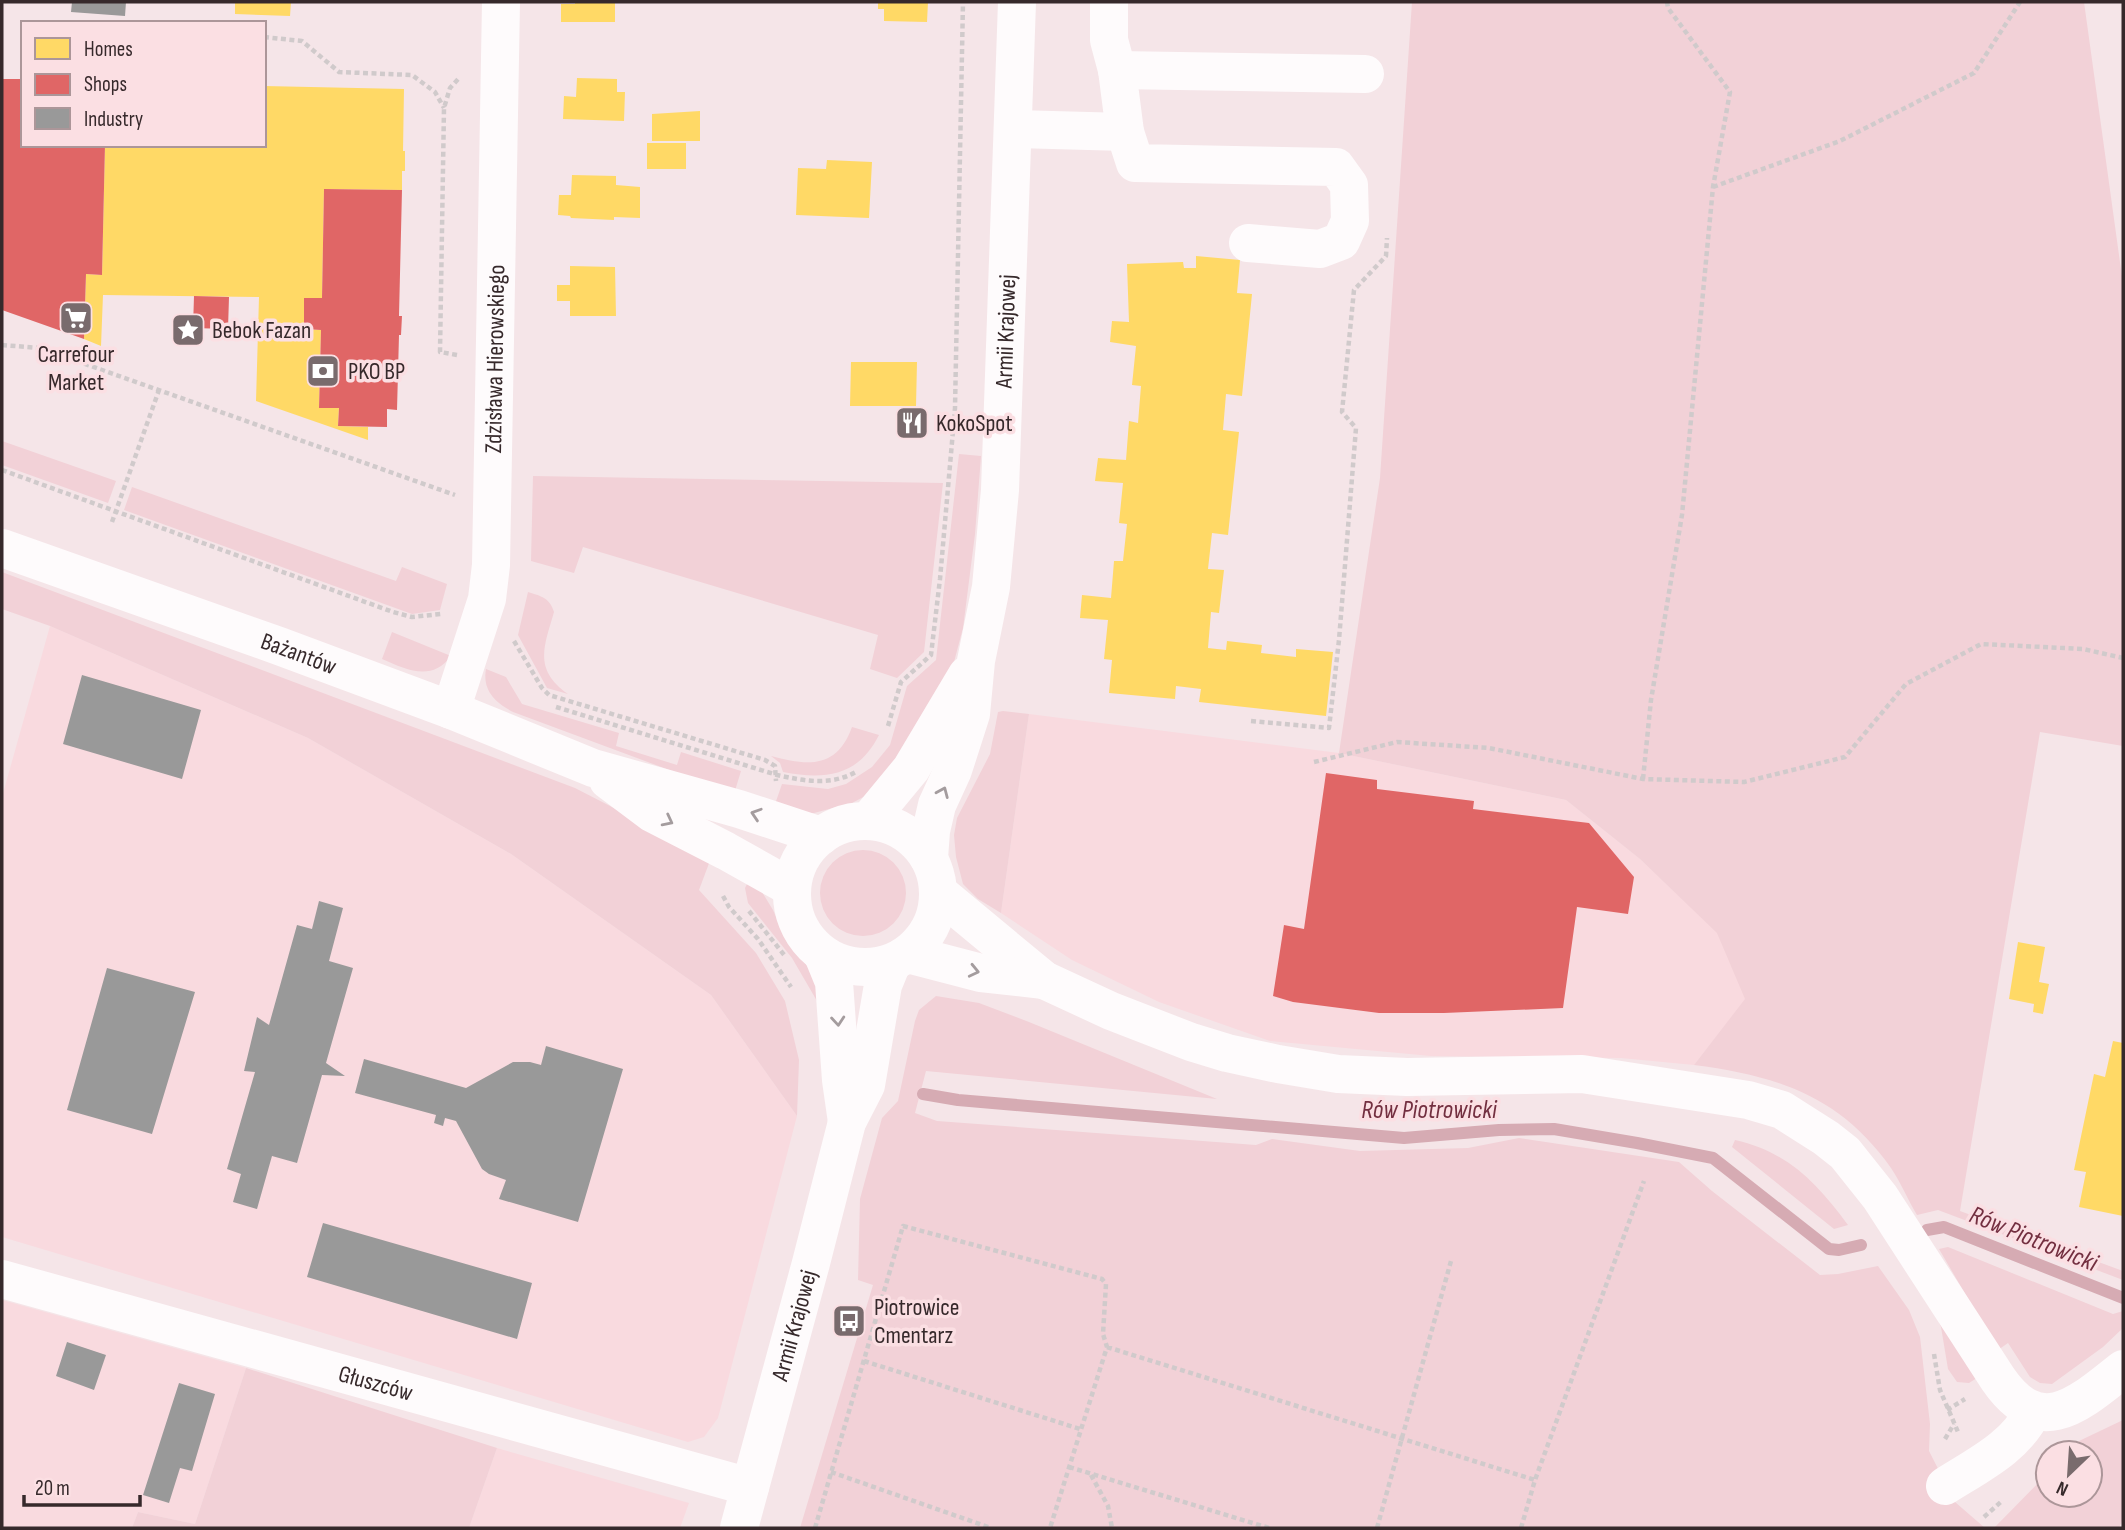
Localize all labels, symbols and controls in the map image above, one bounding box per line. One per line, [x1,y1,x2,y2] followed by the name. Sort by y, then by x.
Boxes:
[21,21,266,147] legend
[84,37,133,62] text: Homes
[84,72,127,97] text: Shops
[84,107,143,132] text: Industry
[479,264,511,454] street label: Zdzisława Hierowskiego
[990,274,1023,390] street label: Armii Krajowej
[57,299,95,337] supermarket icon: Carrefour Market
[169,311,207,349] place icon: Bebok Fazan
[212,316,311,345] place label: Bebok Fazan
[38,340,115,397] place label: Carrefour Market
[304,352,342,390] bank icon: PKO BP
[348,357,405,386] place label: PKO BP
[893,404,931,442] restaurant icon: KokoSpot
[936,409,1013,438] place label: KokoSpot
[257,627,341,681] street label: Bażantów
[935,787,949,799] one-way arrow
[751,808,763,822] one-way arrow
[661,813,674,826] one-way arrow
[968,963,980,977] one-way arrow
[830,1016,845,1027] one-way arrow
[1361,1095,1498,1126] water label: Rów Piotrowicki
[1965,1200,2103,1280] water label: Rów Piotrowicki
[765,1267,823,1385] street label: Armii Krajowej
[874,1293,959,1350] place label: Piotrowice Cmentarz
[830,1302,868,1340] bus stop icon: Piotrowice Cmentarz
[335,1359,416,1408] street label: Głuszców
[2034,1439,2104,1509] north arrow
[24,1464,140,1508] scale bar
[2053,1475,2072,1501] text: N
[35,1476,70,1501] text: 20 m

